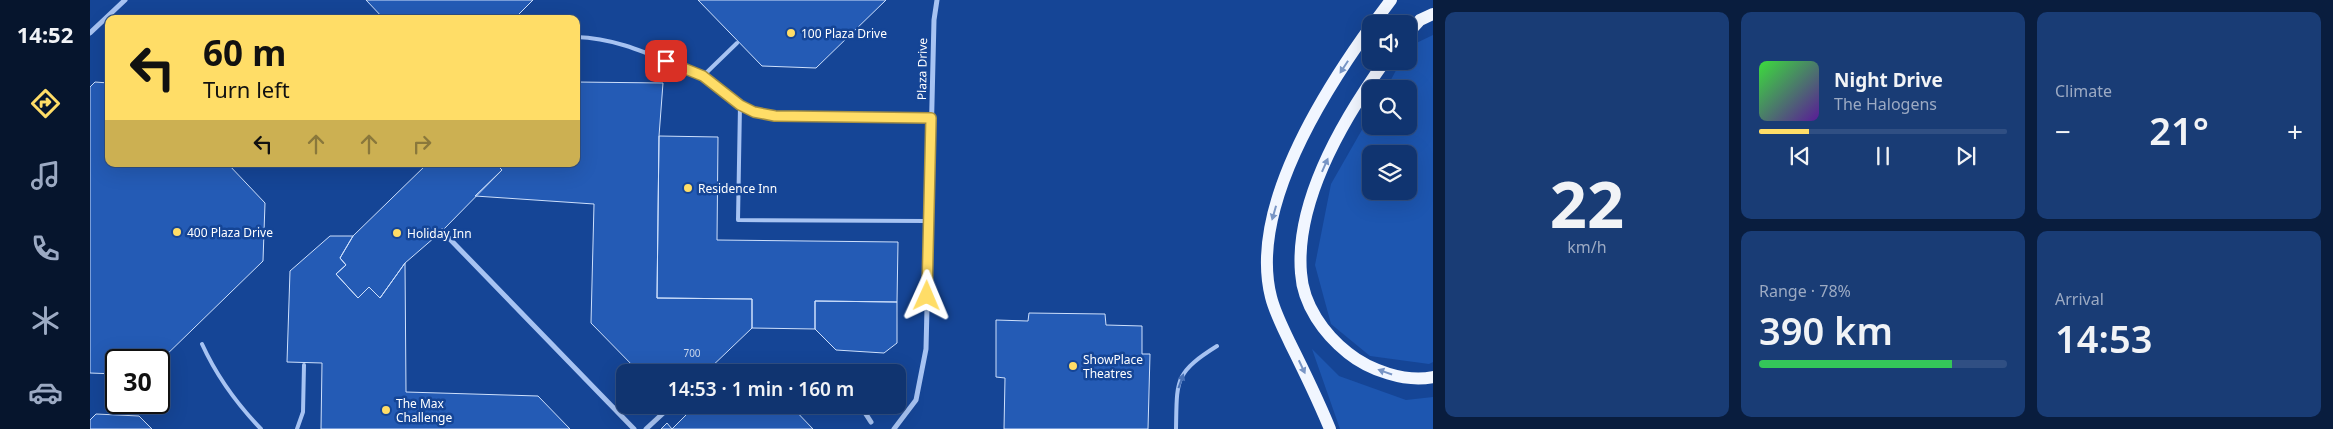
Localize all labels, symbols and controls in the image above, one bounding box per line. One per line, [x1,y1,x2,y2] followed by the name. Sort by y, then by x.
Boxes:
[1362,15,1417,200] map controls
[1362,15,1417,70] button: sound
[17,19,73,49] text: 14:52
[801,25,887,42] place label: 100 Plaza Drive
[785,27,797,39] marker: 100 Plaza Drive
[203,29,286,76] text: 60 m
[120,35,185,100] icon: left
[913,38,931,100] street label: Plaza Drive
[645,40,687,82] pin
[652,47,680,75] icon: arrive
[1339,60,1348,73] one-way arrow
[1834,67,1943,93] text: Night Drive
[203,74,290,104] text: Turn left
[1362,80,1417,135] button: search
[2055,80,2112,102] text: Climate
[28,86,63,121] icon: directions
[1834,93,1937,115] text: The Halogens
[2149,104,2209,156] text: 21°
[2055,112,2071,150] text: −
[2287,112,2303,150] text: +
[249,130,277,158] icon: left
[302,130,330,158] icon: ahead
[355,130,383,158] icon: ahead
[408,130,436,158] icon: right
[1786,142,1814,170] icon: previous
[1869,142,1897,170] icon: pause
[1952,142,1980,170] icon: next
[1362,145,1417,200] button: layers
[28,158,63,193] icon: music
[1322,158,1330,172] one-way arrow
[1550,159,1624,247] text: 22
[698,180,777,197] place label: Residence Inn
[682,182,694,194] marker: Residence Inn
[1270,205,1278,220] one-way arrow
[187,224,273,241] place label: 400 Plaza Drive
[407,225,472,242] place label: Holiday Inn
[171,226,183,238] marker: 400 Plaza Drive
[391,227,403,239] marker: Holiday Inn
[28,231,63,266] icon: phone
[1567,236,1607,258] text: km/h
[900,269,952,321] position arrow
[1759,280,1851,302] text: Range · 78%
[2055,288,2104,310] text: Arrival
[28,303,63,338] icon: climate
[1759,304,1893,356] text: 390 km
[2055,312,2152,364] text: 14:53
[683,346,701,360] house number: 700
[105,349,170,414] speed limit sign: 30
[1083,351,1143,382] place label: ShowPlace Theatres
[1067,360,1079,372] marker: ShowPlace Theatres
[1298,360,1306,374] one-way arrow
[1377,368,1392,376] one-way arrow
[1177,373,1185,388] one-way arrow
[28,375,63,410] icon: car
[668,376,854,402] text: 14:53 · 1 min · 160 m
[396,395,452,426] place label: The Max Challenge
[380,404,392,416] marker: The Max Challenge

